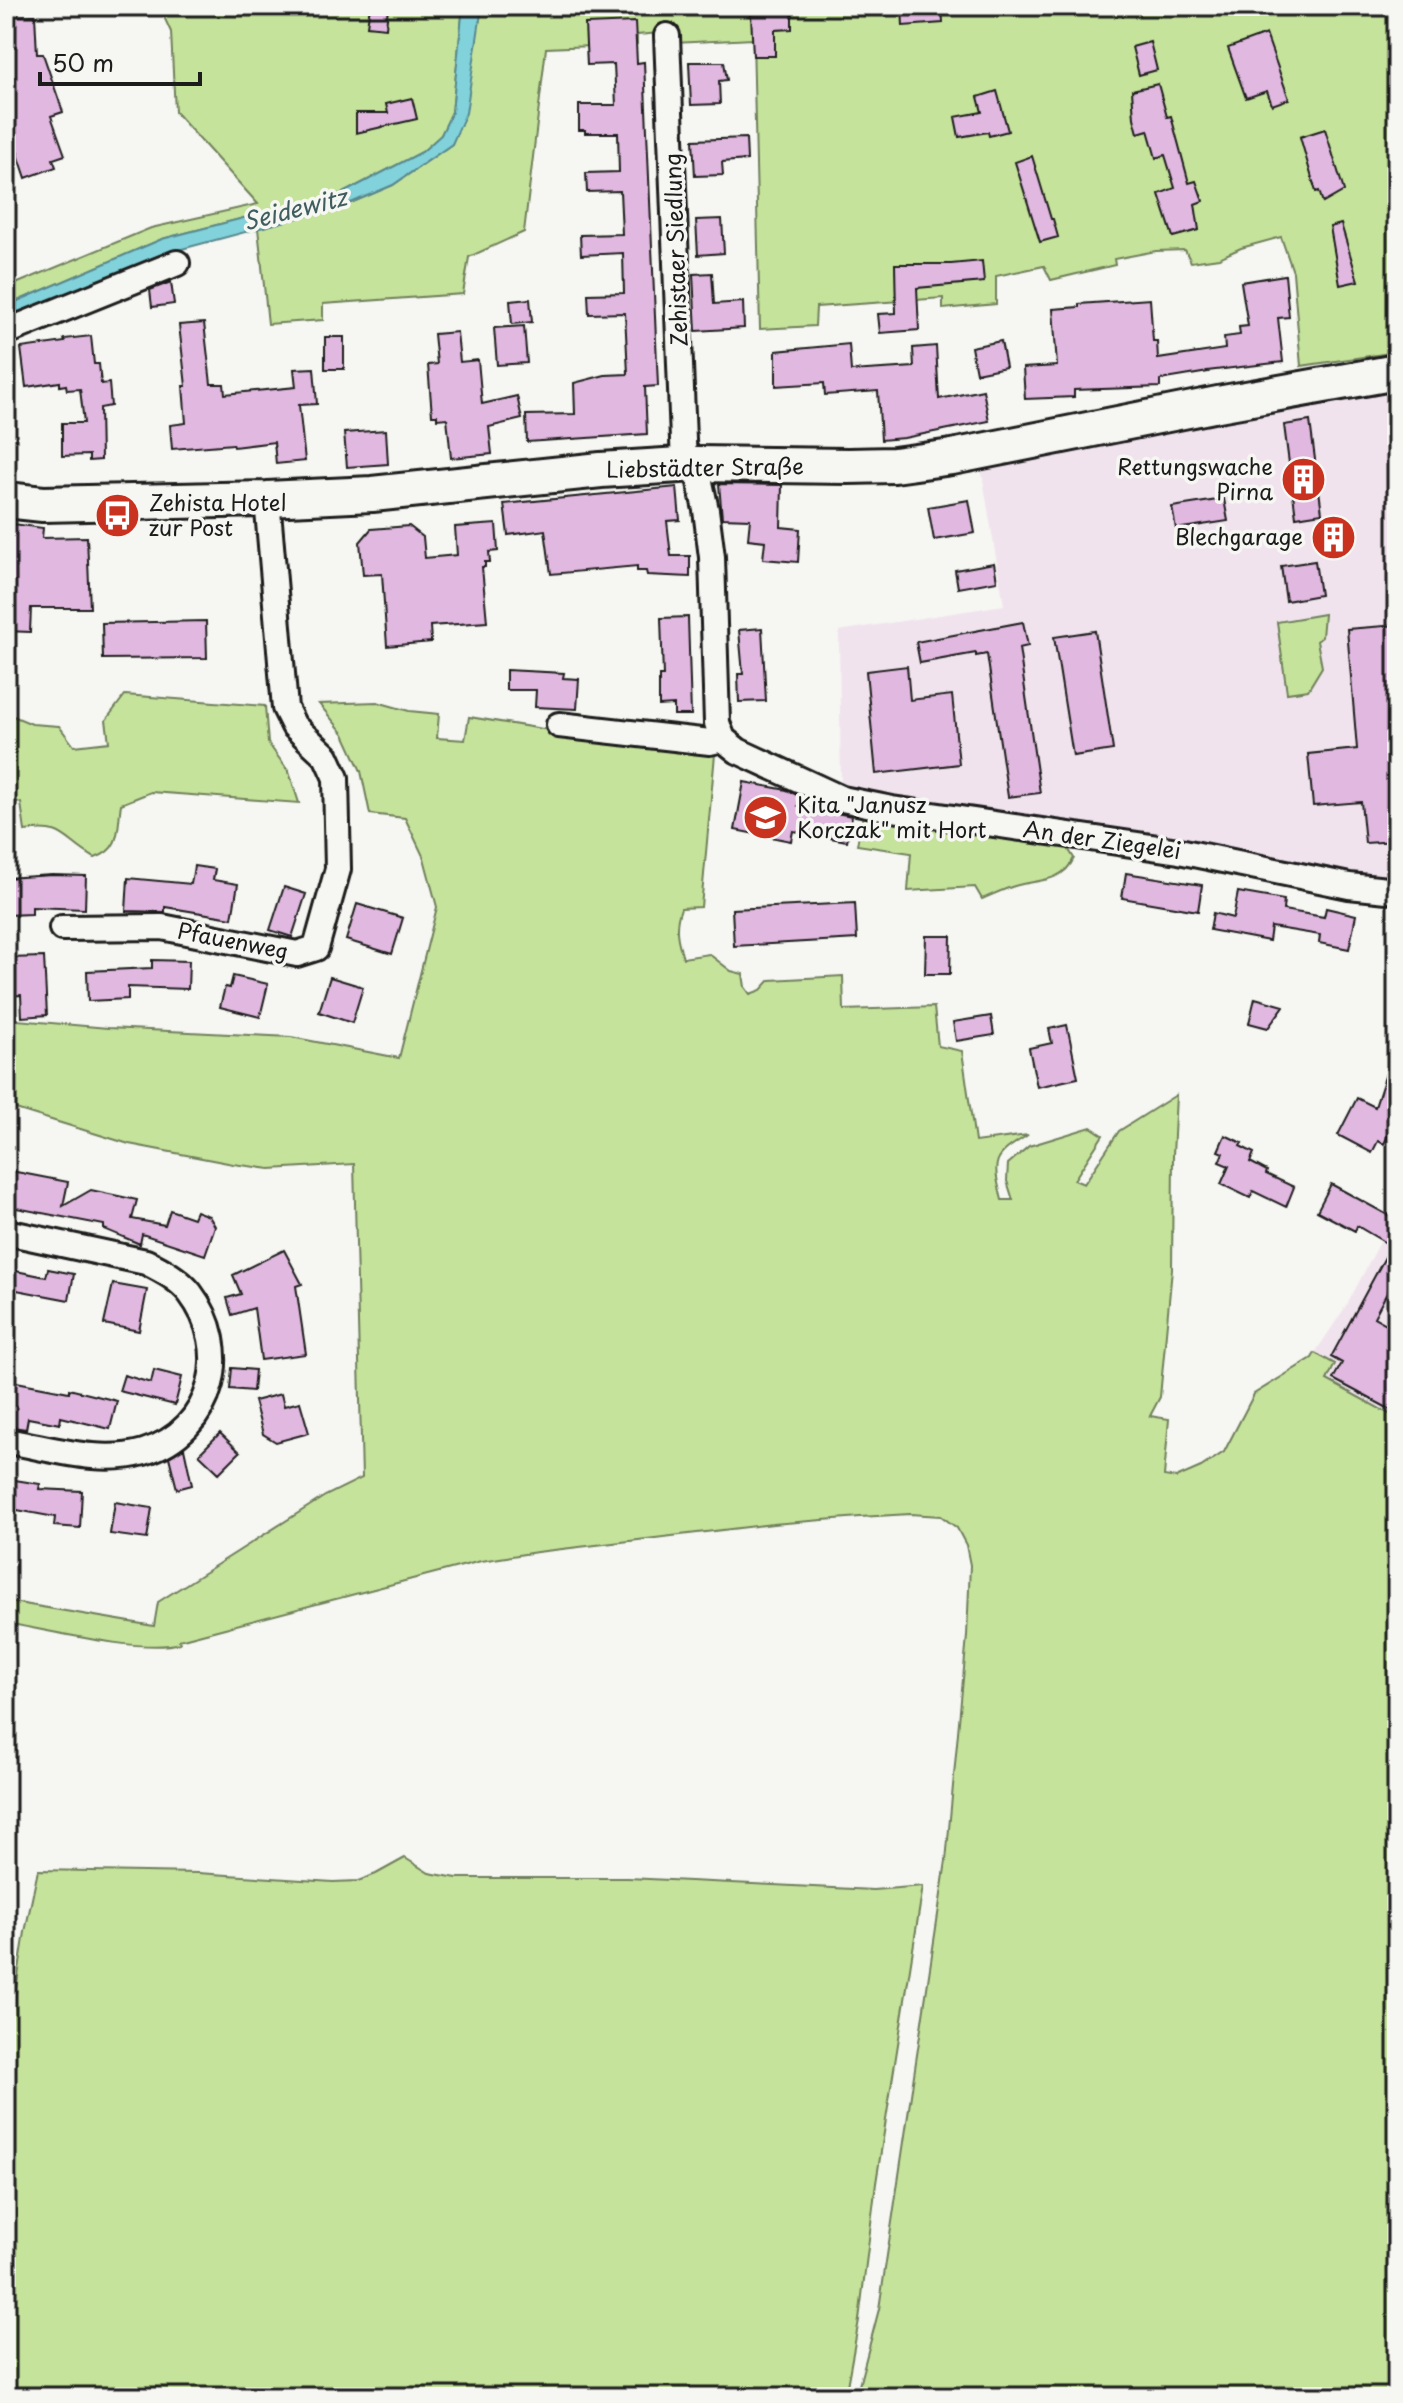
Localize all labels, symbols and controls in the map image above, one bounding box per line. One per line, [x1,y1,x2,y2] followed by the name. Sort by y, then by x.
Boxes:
[40,36,200,86] scale bar
[52,44,114,80] text: 50 m
[655,153,694,347] street label: Zehistaer Siedlung
[239,177,353,238] water label: Seidewitz
[606,448,804,485] street label: Liebstädter Straße
[1117,449,1273,507] place label: Rettungswache Pirna
[1280,456,1328,504] building icon: Rettungswache Pirna
[149,485,286,543] place label: Zehista Hotel zur Post
[94,492,142,540] bus stop icon: Zehista Hotel zur Post
[1310,513,1358,561] building icon: Blechgarage
[1175,519,1303,552] place label: Blechgarage
[797,787,986,845] place label: Kita "Janusz Korczak" mit Hort
[742,794,790,842] school or university icon: Kita "Janusz Korczak" mit Hort
[1021,811,1183,866] street label: An der Ziegelei
[175,913,292,966] street label: Pfauenweg

